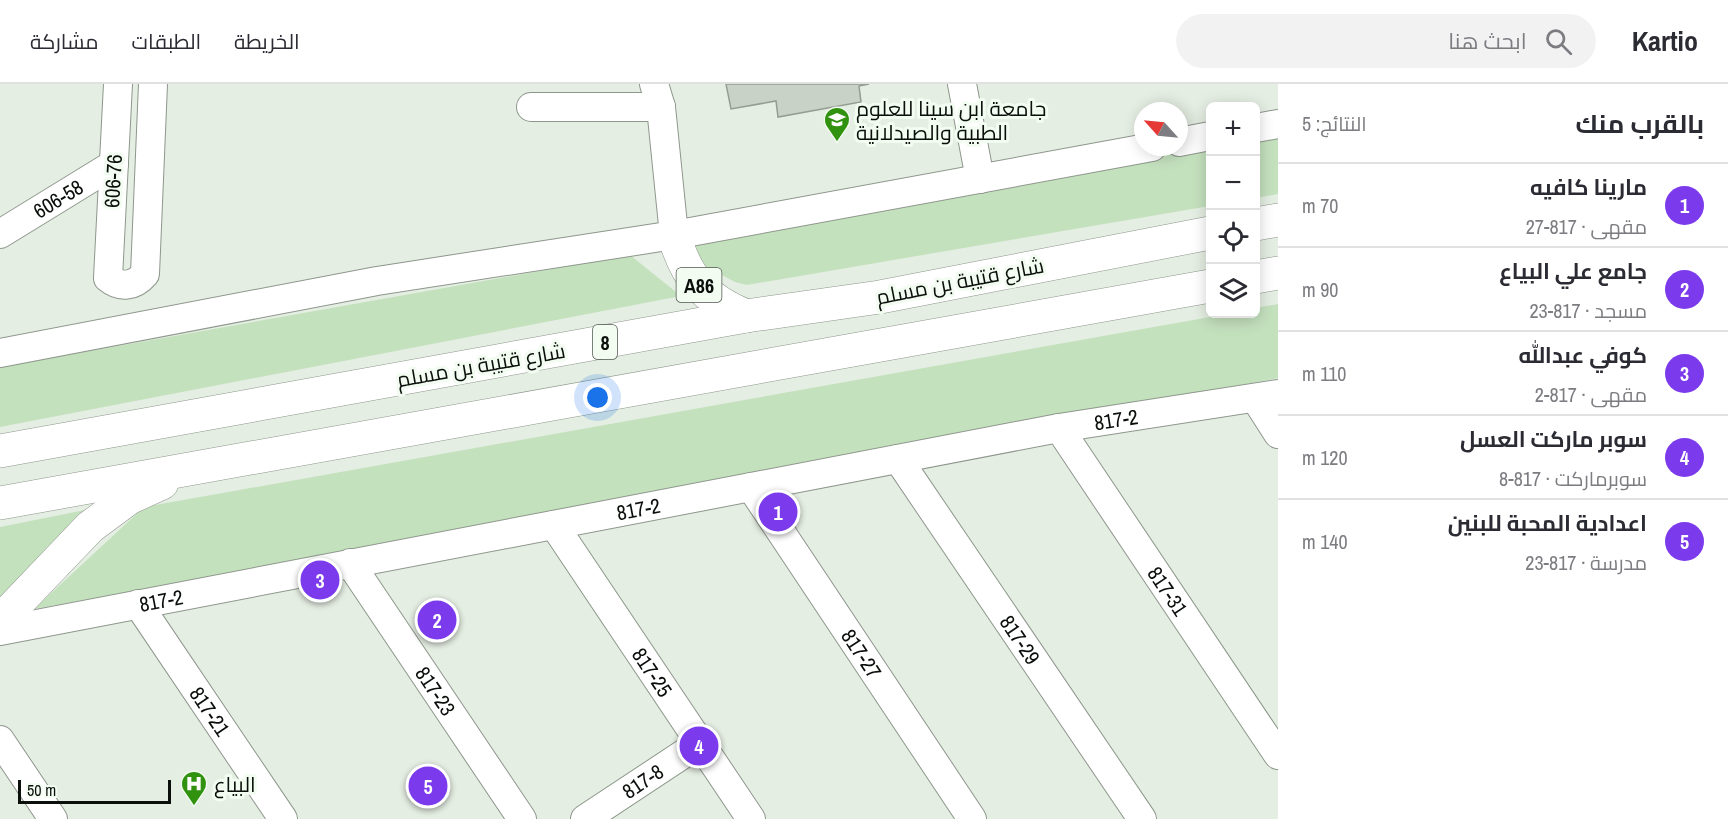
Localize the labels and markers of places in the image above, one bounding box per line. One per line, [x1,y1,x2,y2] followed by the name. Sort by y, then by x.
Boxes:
[856,94,1046,147] place label: جامعة ابن سينا للعلوم الطبية والصيدلانية
[822,105,852,143] school or university icon: جامعة ابن سينا للعلوم الطبية والصيدلانية
[758,490,798,534] pin: 1
[300,558,340,602] pin: 3
[418,598,456,642] pin: 2
[680,724,718,768] pin: 4
[408,764,448,808] pin: 5
[179,769,209,807] hospital icon: البياع
[214,770,256,799] place label: البياع

